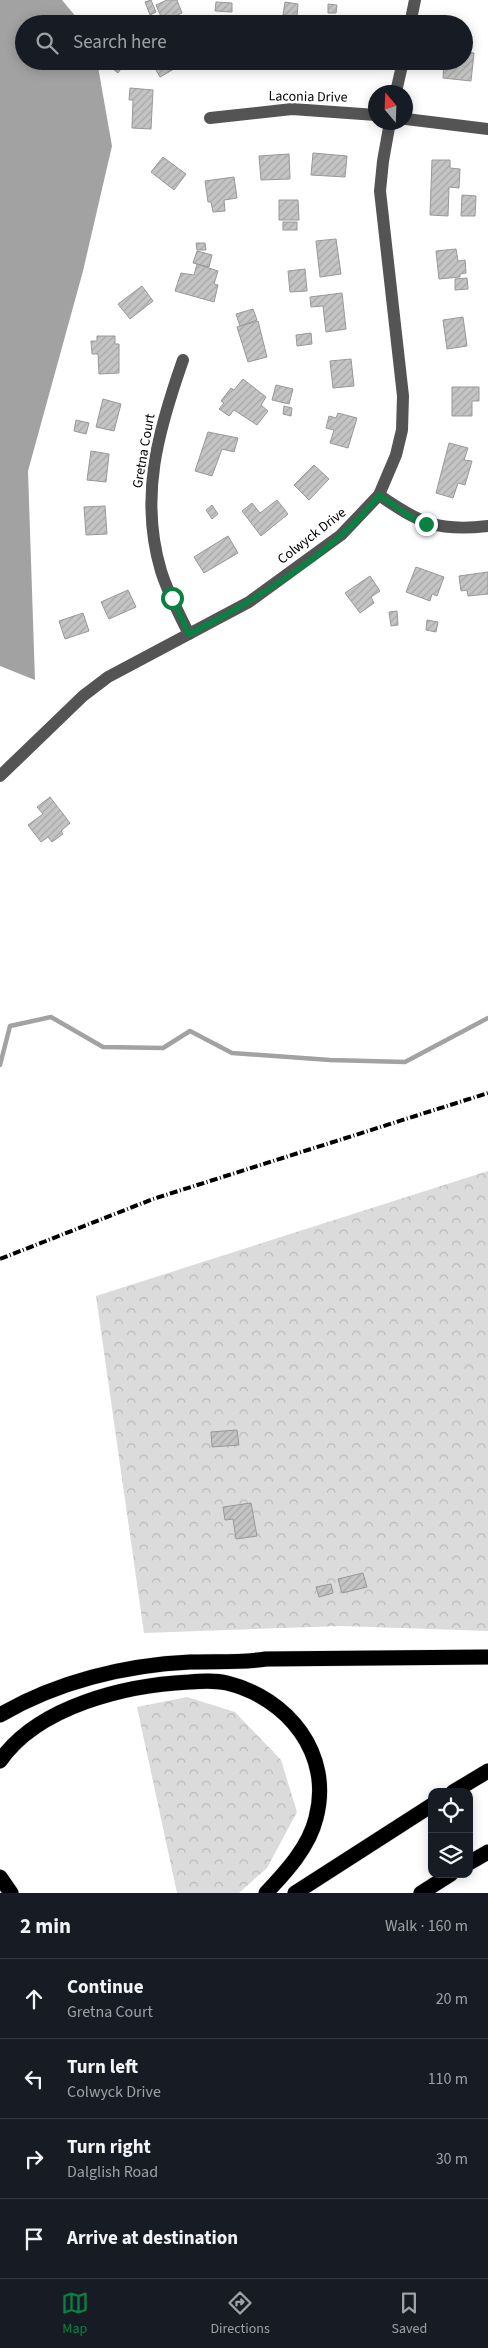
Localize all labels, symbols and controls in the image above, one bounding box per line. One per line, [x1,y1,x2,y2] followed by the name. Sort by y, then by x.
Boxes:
[15,15,473,70] search box
[33,29,61,57] icon: search
[73,29,167,56] text: Search here
[368,85,413,130] north arrow
[268,86,348,108] street label: Laconia Drive
[128,412,160,490] street label: Gretna Court
[273,503,351,569] street label: Colwyck Drive
[415,513,438,536] route end
[161,587,184,610] route start
[428,1788,473,1878] map controls
[428,1788,473,1833] button: locate
[428,1833,473,1878] button: layers
[20,1911,71,1941] text: 2 min
[385,1915,468,1937] text: Walk · 160 m
[67,1974,144,2001] text: Continue
[20,1985,48,2013] icon: ahead
[436,1988,468,2010] text: 20 m
[67,2001,153,2023] text: Gretna Court
[67,2054,138,2081] text: Turn left
[20,2065,48,2093] icon: left
[428,2068,468,2090] text: 110 m
[67,2081,161,2103] text: Colwyck Drive
[67,2134,151,2161] text: Turn right
[20,2145,48,2173] icon: right
[436,2148,468,2170] text: 30 m
[67,2161,158,2183] text: Dalglish Road
[20,2225,48,2253] icon: arrive
[67,2225,238,2252] text: Arrive at destination
[61,2289,89,2339] tab: Map
[211,2289,270,2339] tab: Directions
[391,2289,427,2339] tab: Saved

